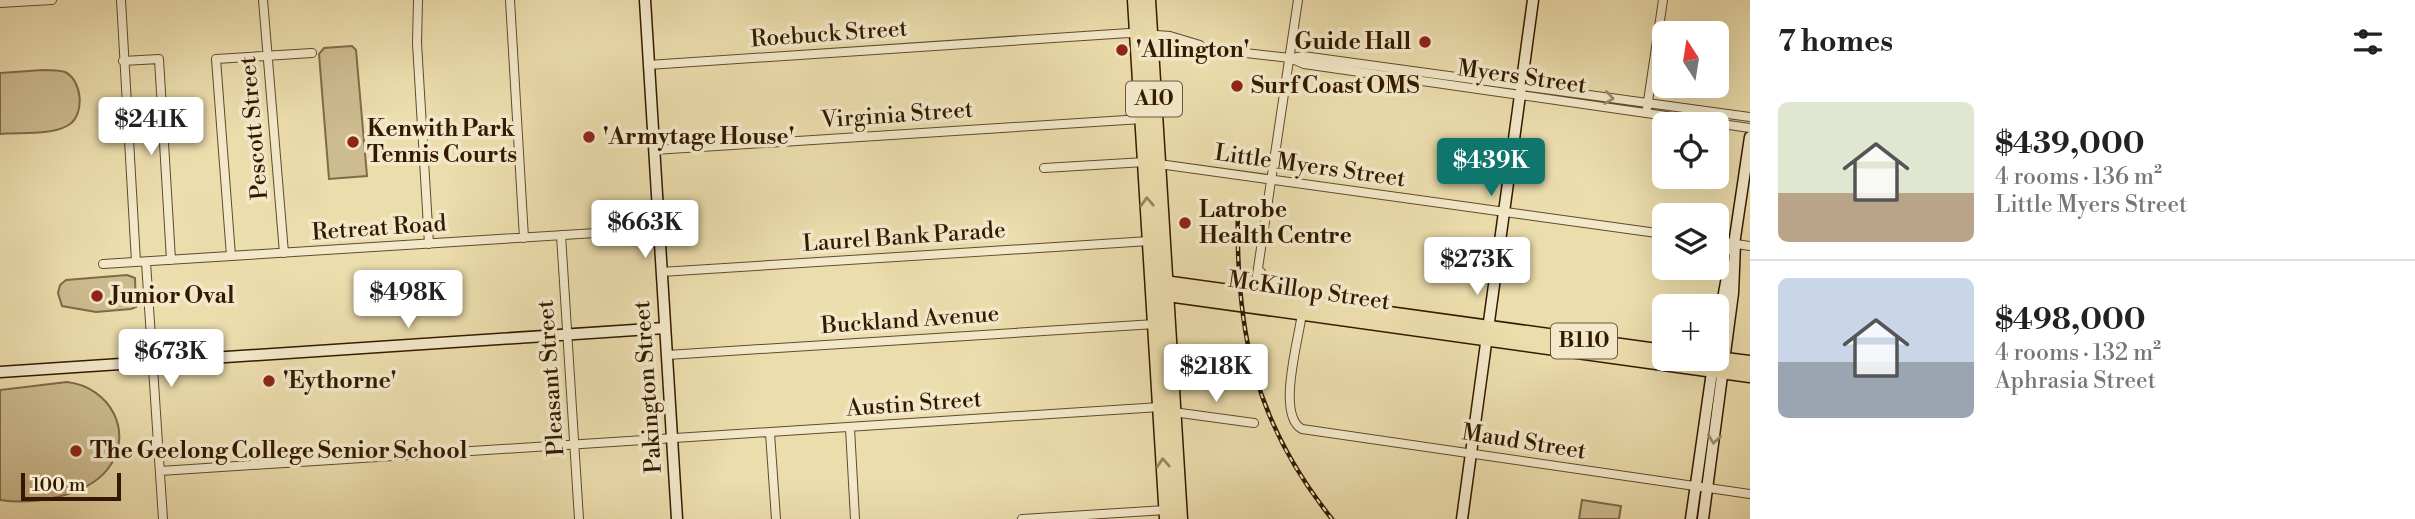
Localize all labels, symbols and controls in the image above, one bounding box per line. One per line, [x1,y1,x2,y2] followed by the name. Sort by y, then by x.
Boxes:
[750,15,908,53] street label: Roebuck Street
[1652,21,1729,98] north arrow
[1652,21,1729,371] map controls
[1778,23,1893,61] text: 7 homes
[2349,23,2387,61] icon: filters
[1294,28,1411,56] place label: Guide Hall
[1417,34,1433,50] marker: Guide Hall
[1136,36,1249,64] place label: 'Allington'
[1114,42,1130,58] marker: 'Allington'
[1456,54,1588,100] street label: Myers Street
[234,55,274,201] street label: Pescott Street
[1251,72,1419,100] place label: Surf Coast OMS
[1229,78,1245,94] marker: Surf Coast OMS
[1126,82,1182,116] road number: A10
[1603,90,1615,105] one-way arrow
[819,96,974,134] street label: Virginia Street
[102,97,200,157] pin: $241K
[114,106,188,134] text: $241K
[1652,112,1729,189] button: locate
[367,115,517,169] place label: Kenwith Park Tennis Courts
[603,123,794,151] place label: 'Armytage House'
[1995,125,2145,163] text: $439,000
[581,129,597,145] marker: 'Armytage House'
[1834,130,1918,214] icon: home
[345,134,361,150] marker: Kenwith Park Tennis Courts
[1442,138,1540,198] pin: $439K
[1213,139,1407,193] street label: Little Myers Street
[1453,147,1529,175] text: $439K
[1995,163,2162,191] text: 4 rooms · 136 m²
[1995,191,2187,219] text: Little Myers Street
[1140,196,1155,207] one-way arrow
[1199,196,1352,250] place label: Latrobe Health Centre
[596,201,694,260] pin: $663K
[1652,203,1729,280] button: layers
[311,209,447,247] street label: Retreat Road
[607,209,683,237] text: $663K
[1177,215,1193,231] marker: Latrobe Health Centre
[802,216,1006,258] street label: Laurel Bank Parade
[1428,238,1526,297] pin: $273K
[1440,246,1514,274] text: $273K
[1226,266,1392,316] street label: McKillop Street
[359,270,457,330] pin: $498K
[370,279,446,307] text: $498K
[108,282,235,310] place label: Junior Oval
[89,288,105,304] marker: Junior Oval
[1652,294,1729,371] button: +
[532,299,570,457] street label: Pleasant Street
[628,300,668,474] street label: Pakington Street
[819,300,1000,340] street label: Buckland Avenue
[1995,301,2146,339] text: $498,000
[1834,306,1918,390] icon: home
[1551,324,1617,358] road number: B110
[122,330,220,389] pin: $673K
[135,338,207,366] text: $673K
[1995,339,2161,367] text: 4 rooms · 132 m²
[1167,344,1265,404] pin: $218K
[1180,353,1252,381] text: $218K
[283,367,396,395] place label: 'Eythorne'
[1995,367,2156,395] text: Aphrasia Street
[261,373,277,389] marker: 'Eythorne'
[844,385,983,423] street label: Austin Street
[1460,418,1588,466] street label: Maud Street
[1707,433,1722,445] one-way arrow
[90,437,468,465] place label: The Geelong College Senior School
[68,443,84,459] marker: The Geelong College Senior School
[1156,457,1171,468] one-way arrow
[21,470,121,502] scale bar
[32,473,85,497] text: 100 m

